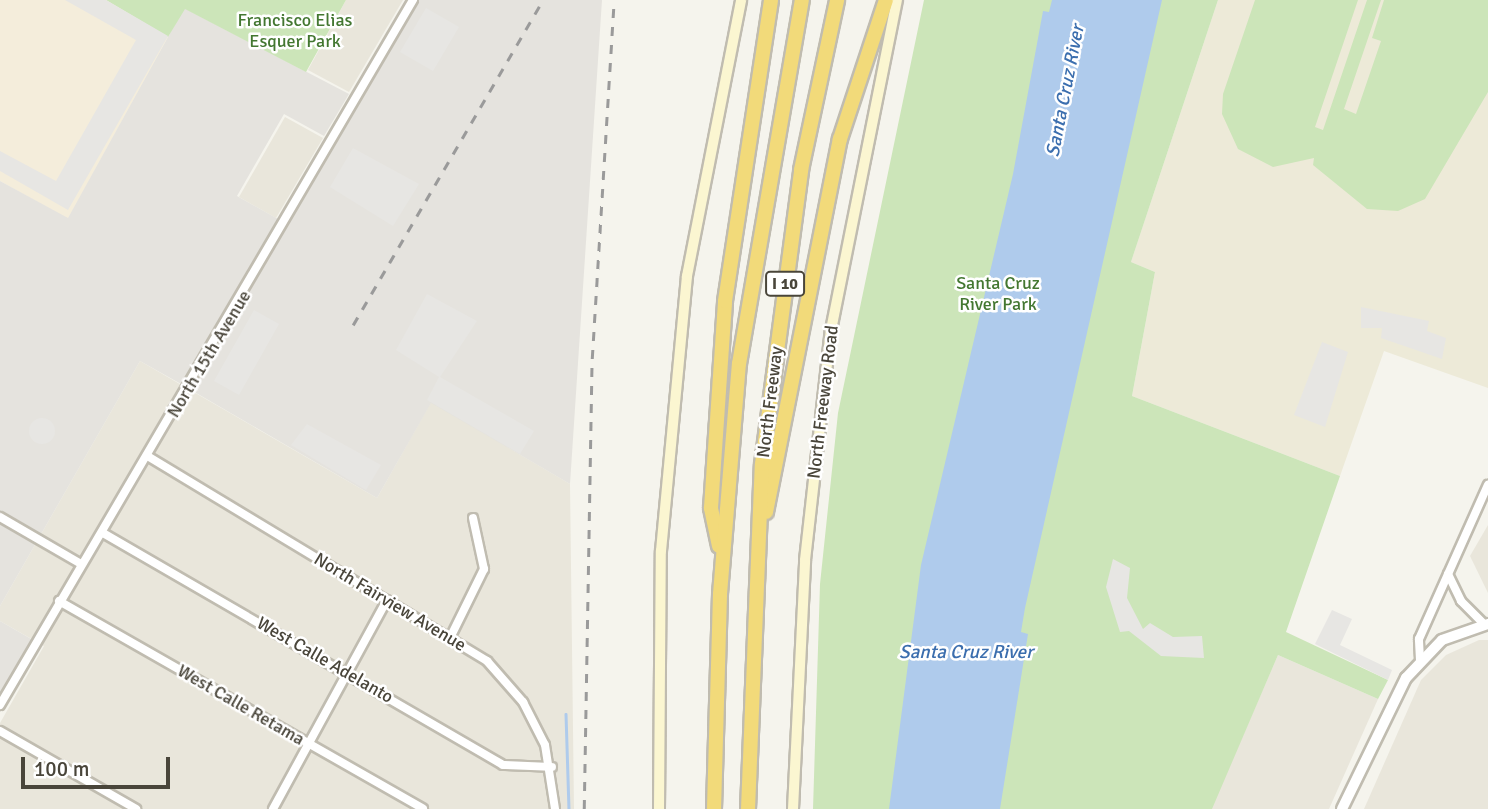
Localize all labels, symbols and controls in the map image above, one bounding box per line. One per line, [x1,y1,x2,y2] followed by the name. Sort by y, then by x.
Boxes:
[238,10,352,52] park label: Francisco Elias Esquer Park
[1042,23,1090,159] water label: Santa Cruz River
[764,272,806,296] road number: I 10
[956,273,1040,316] park label: Santa Cruz River Park
[163,287,255,421] street label: North 15th Avenue
[803,324,843,480] street label: North Freeway Road
[752,345,788,459] street label: North Freeway
[310,548,470,656] street label: North Fairview Avenue
[253,612,397,708] street label: West Calle Adelanto
[899,642,1033,664] water label: Santa Cruz River
[174,660,308,750] street label: West Calle Retama
[24,742,173,786] scale bar
[34,756,89,782] text: 100 m

